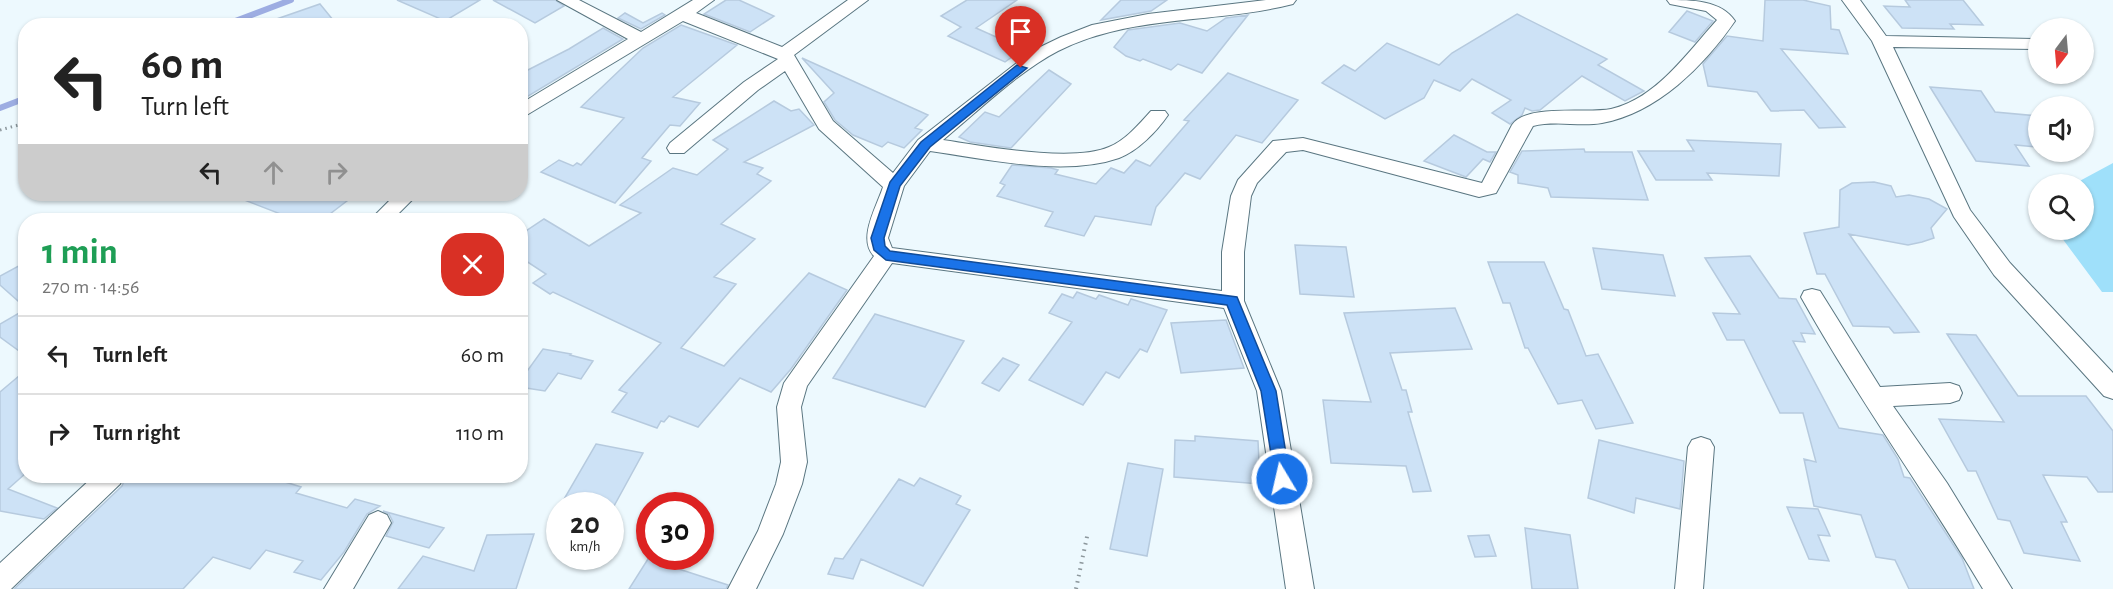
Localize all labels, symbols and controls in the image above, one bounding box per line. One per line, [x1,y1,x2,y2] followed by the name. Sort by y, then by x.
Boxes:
[995,6,1046,68] pin
[1004,15,1037,48] icon: arrive
[2028,18,2094,84] north arrow
[2028,18,2094,240] map controls
[42,42,120,120] icon: left
[141,44,223,86] text: 60 m
[141,93,229,120] text: Turn left
[2028,96,2094,162] button: sound
[194,156,227,189] icon: left
[257,156,290,189] icon: ahead
[320,156,353,189] icon: right
[2028,174,2094,240] button: search
[441,233,504,296] button: close
[42,234,118,270] text: 1 min
[42,277,139,297] text: 270 m · 14:56
[42,339,75,372] icon: left
[93,344,167,366] text: Turn left
[461,344,504,366] text: 60 m
[42,417,75,450] icon: right
[93,422,180,444] text: Turn right
[456,422,504,444] text: 110 m
[1250,447,1314,511] position arrow
[636,492,714,570] speed limit sign: 30
[570,509,600,539] text: 20
[570,539,600,554] text: km/h

